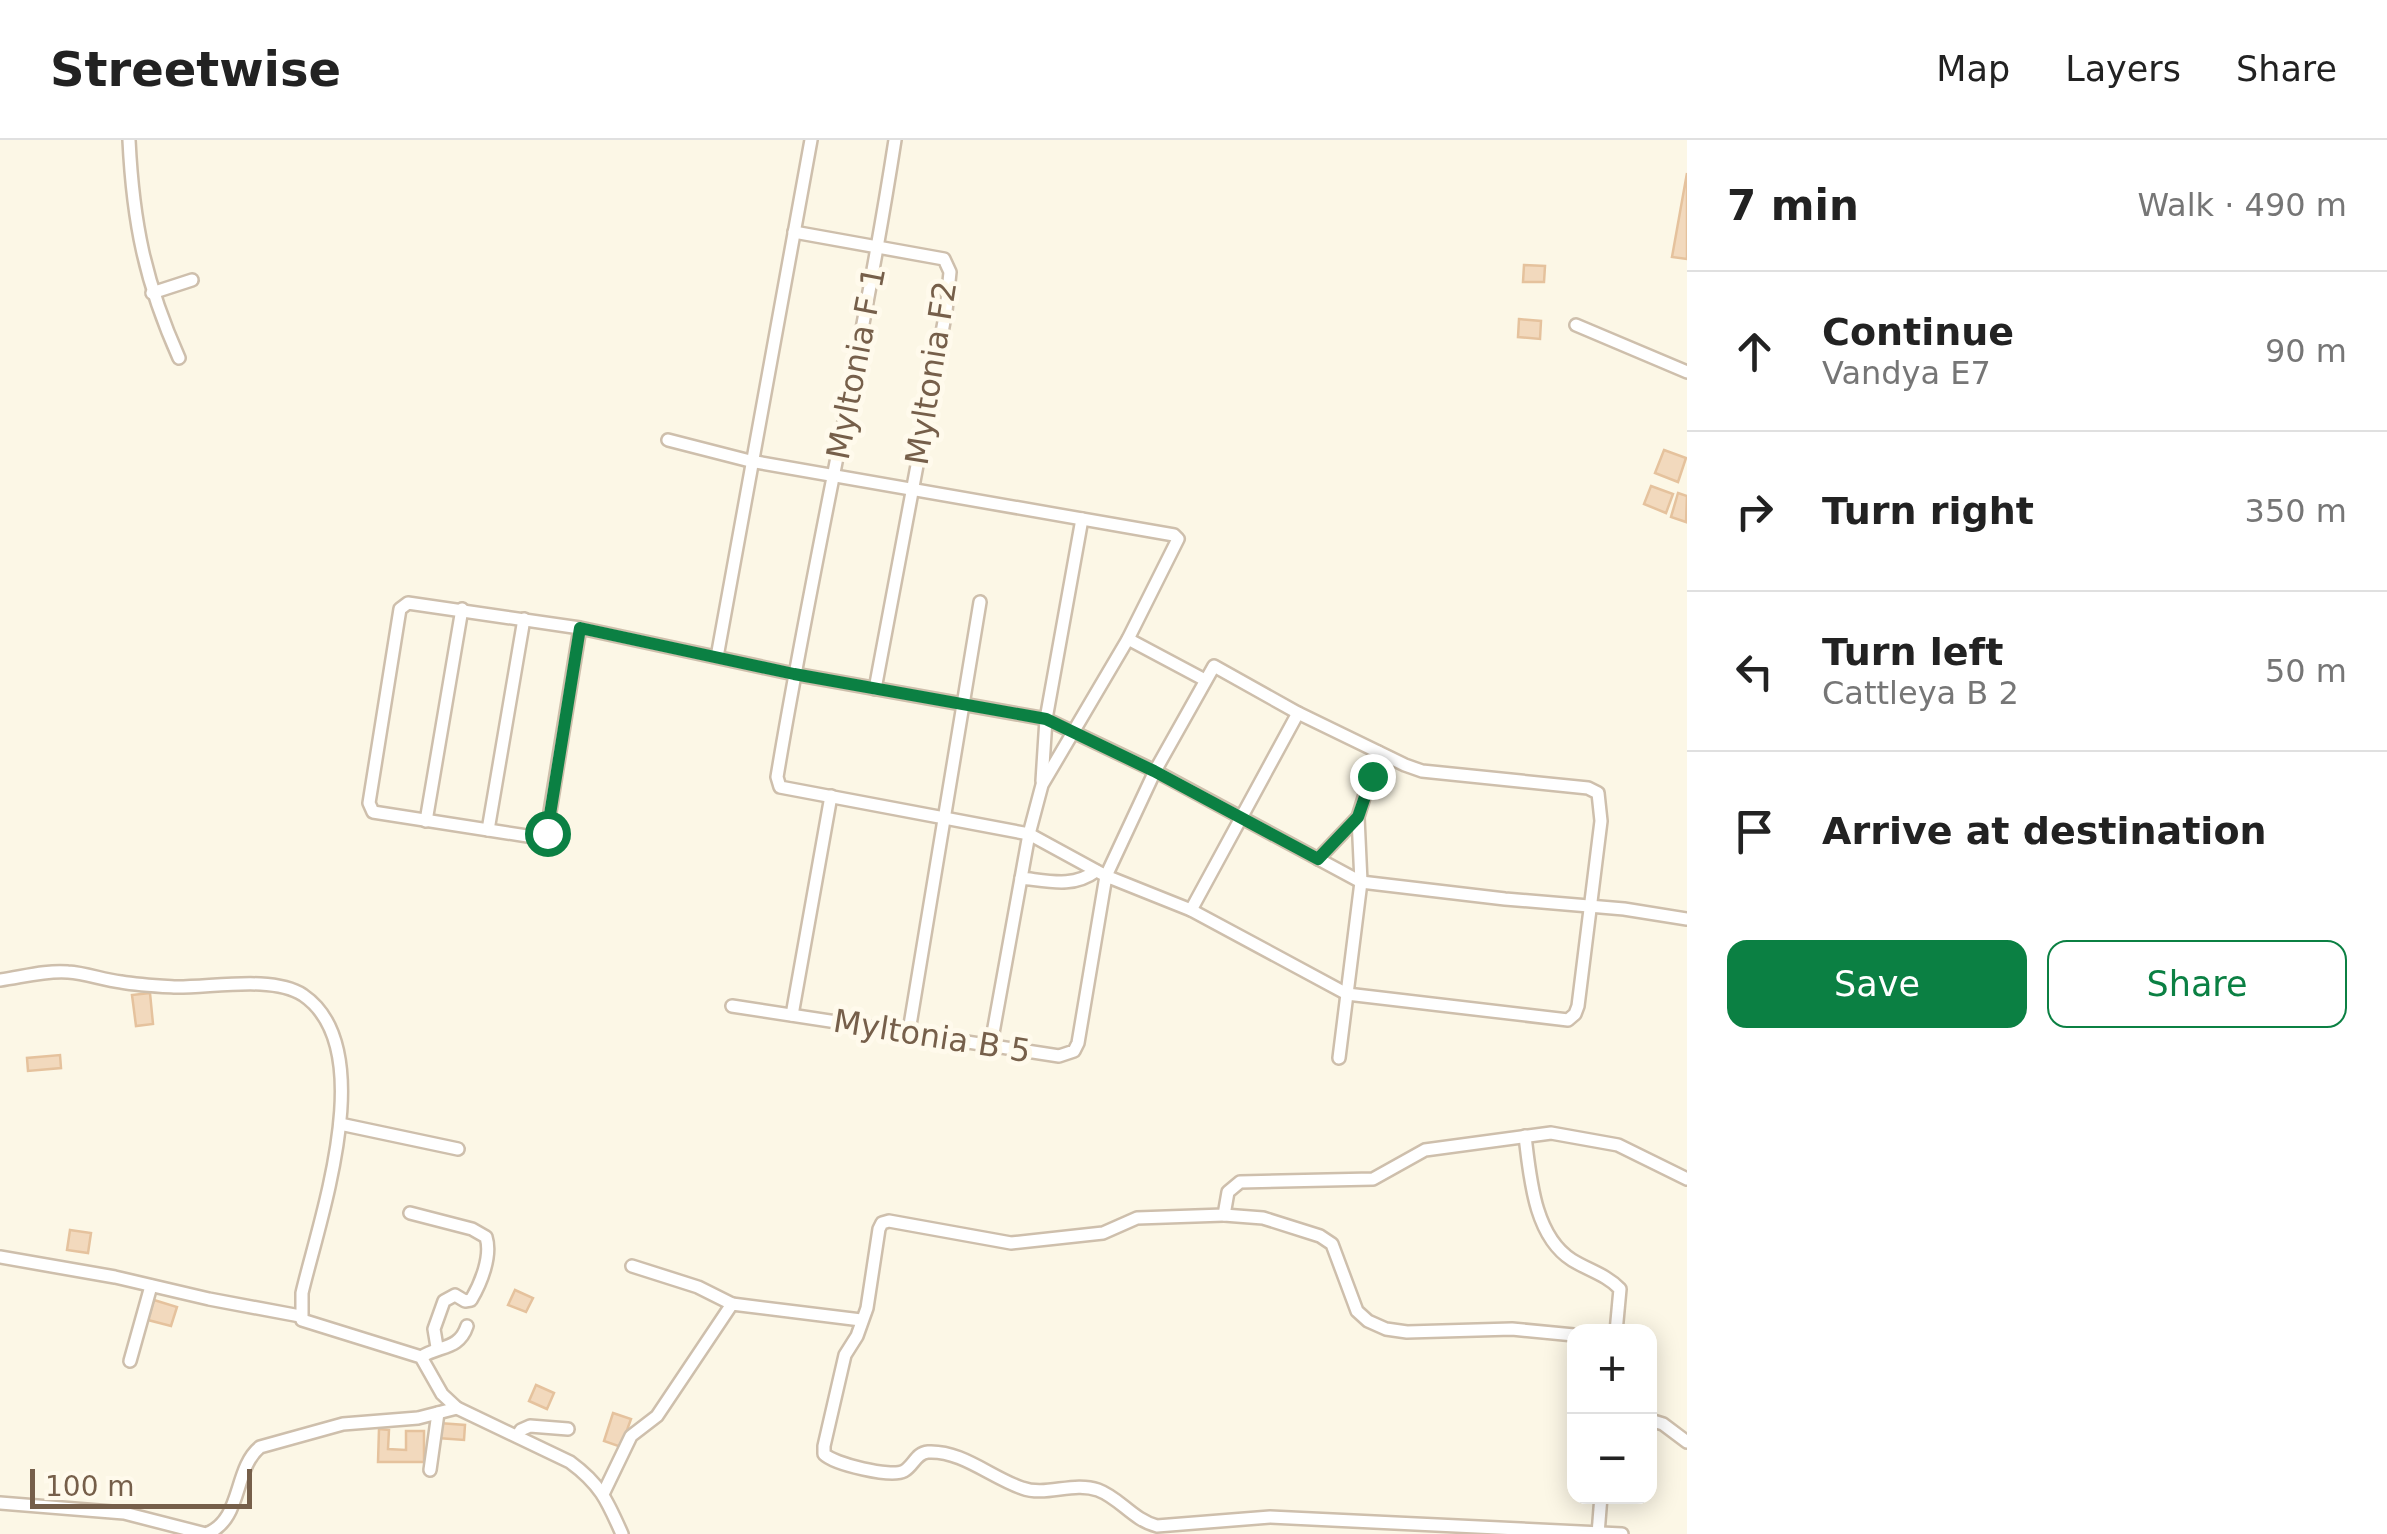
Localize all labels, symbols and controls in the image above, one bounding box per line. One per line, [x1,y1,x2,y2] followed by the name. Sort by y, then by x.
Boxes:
[50,41,341,97] text: Streetwise
[1936,49,2010,89] text: Map
[2065,49,2181,89] text: Layers
[2236,49,2337,89] text: Share
[1727,181,1859,230] text: 7 min
[2137,186,2347,224] text: Walk · 490 m
[819,263,893,463] street label: Myltonia F 1
[898,279,964,467] street label: Myltonia F2
[1822,310,2014,354] text: Continue
[1727,324,1782,379] icon: ahead
[2265,332,2347,370] text: 90 m
[1822,354,1991,392] text: Vandya E7
[1727,484,1782,539] icon: right
[1822,489,2034,533] text: Turn right
[2245,492,2347,530] text: 350 m
[1822,630,2003,674] text: Turn left
[1727,644,1782,699] icon: left
[2265,652,2347,690] text: 50 m
[1822,674,2019,712] text: Cattleya B 2
[1350,754,1396,800] route end
[1727,804,1782,859] icon: arrive
[1822,809,2267,853] text: Arrive at destination
[525,811,571,857] route start
[1727,940,2027,1028] button: Save
[2047,940,2347,1028] button: Share
[831,1002,1033,1070] street label: Myltonia B 5
[1567,1324,1657,1504] map controls
[1567,1324,1657,1414] button: +
[1567,1414,1657,1504] button: −
[30,1464,252,1508] scale bar
[45,1470,135,1503] text: 100 m

